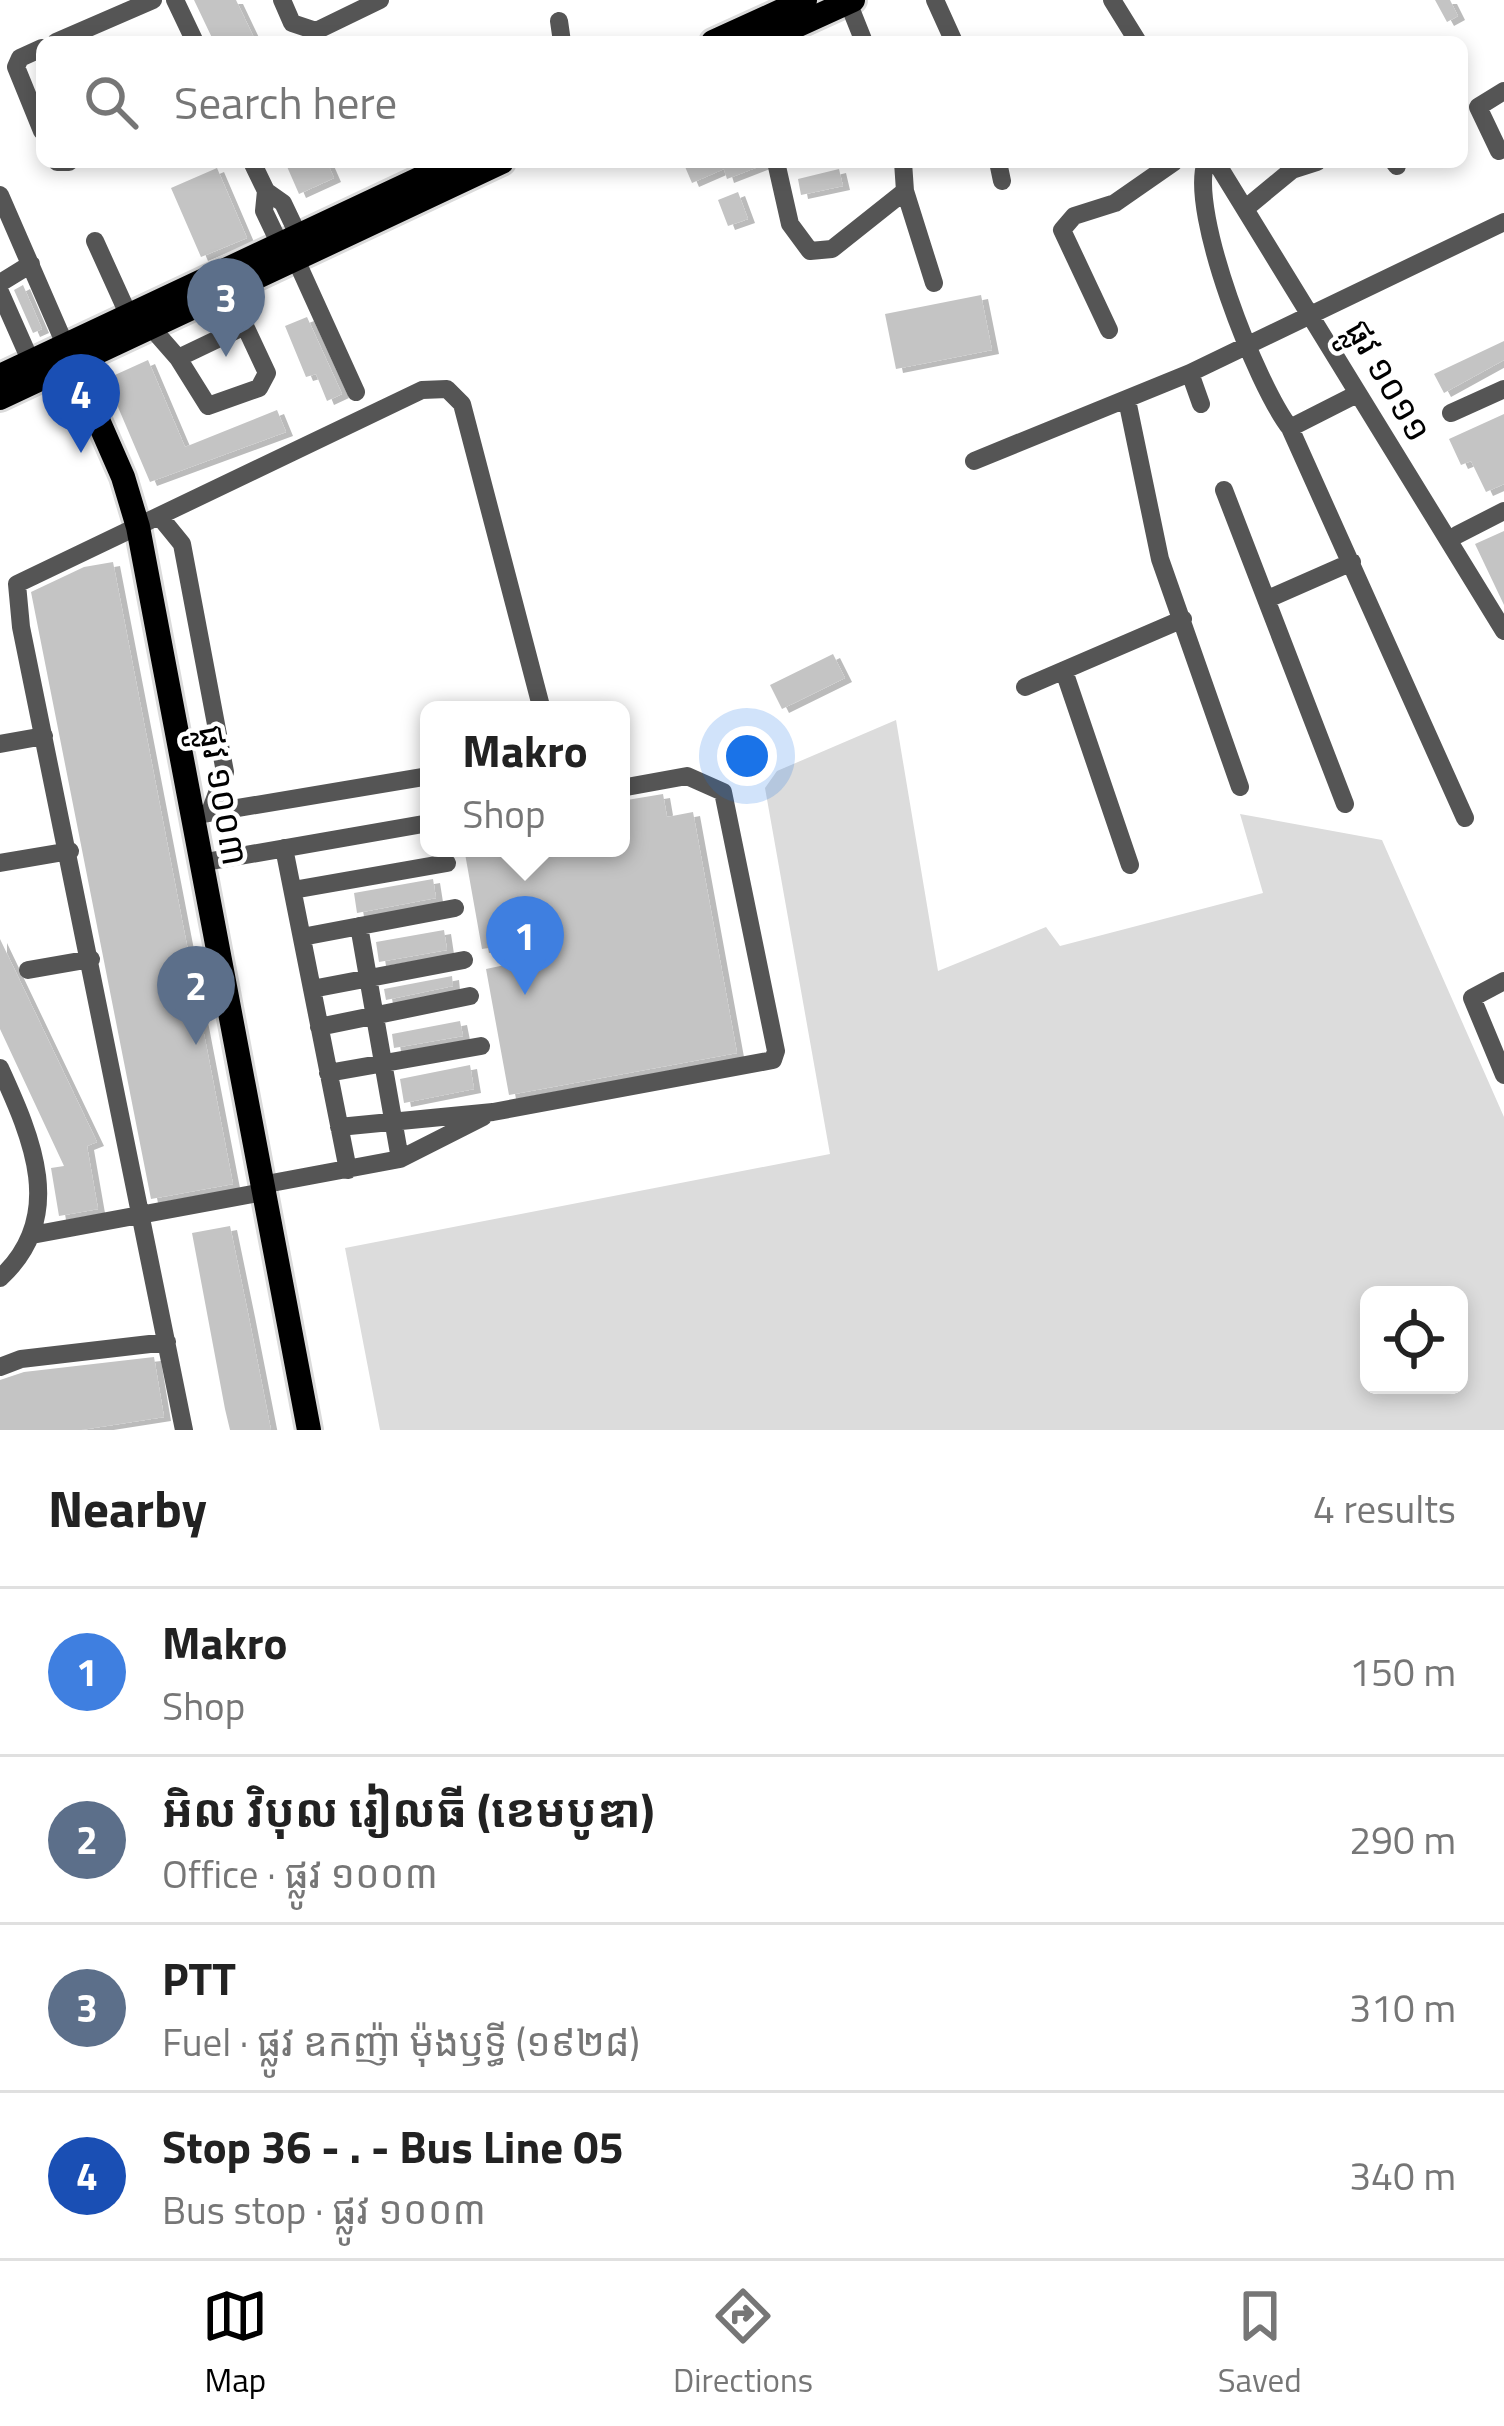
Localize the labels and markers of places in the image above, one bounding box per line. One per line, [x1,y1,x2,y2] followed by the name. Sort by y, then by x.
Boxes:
[187,258,265,357] pin: 3
[42,354,120,453] pin: 4
[486,896,564,995] pin: 1
[157,946,235,1045] pin: 2

